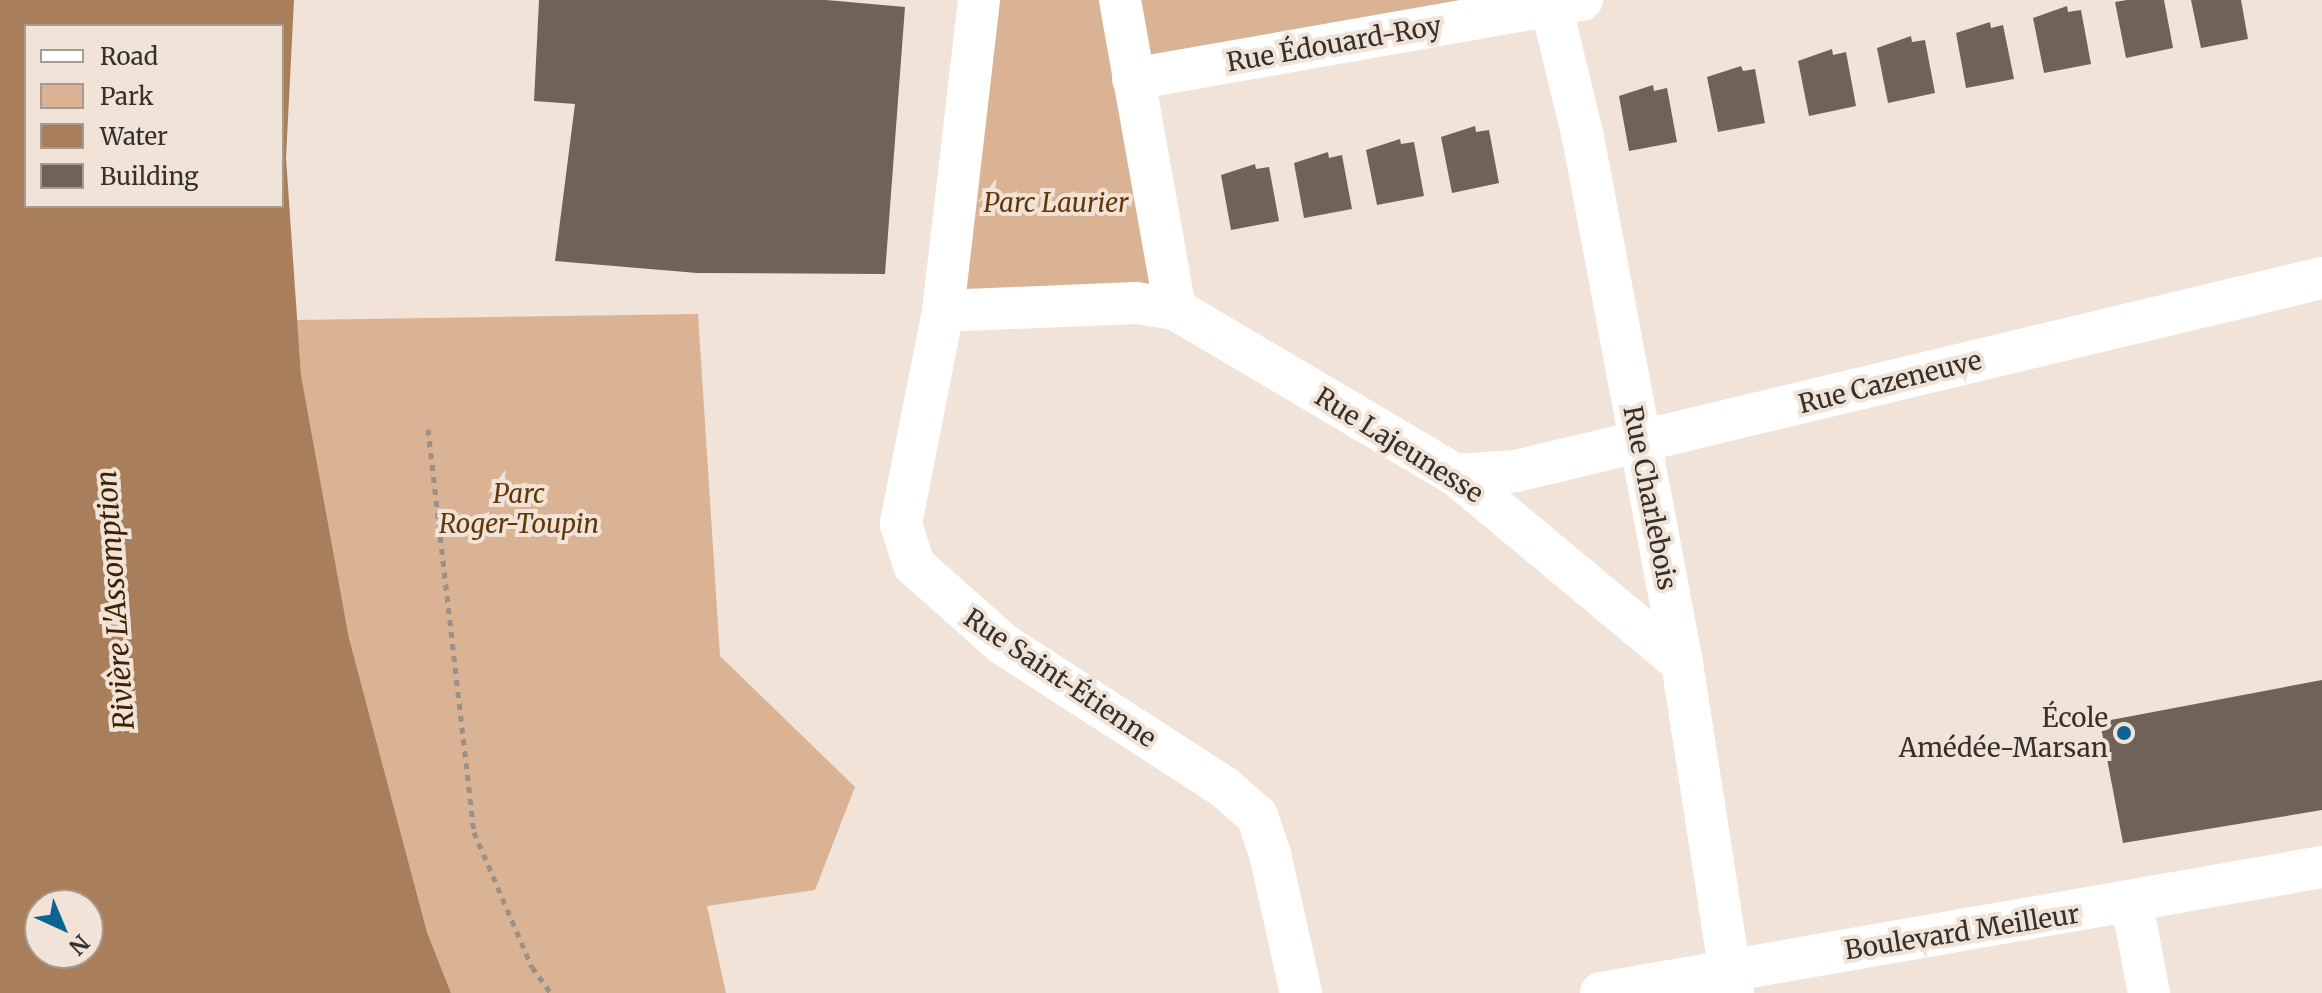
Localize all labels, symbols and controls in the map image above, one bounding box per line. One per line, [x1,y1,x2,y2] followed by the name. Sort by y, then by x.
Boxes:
[1224,10,1444,78] street label: Rue Édouard-Roy
[24,24,284,208] legend
[100,41,158,72] text: Road
[100,81,153,112] text: Park
[100,121,168,152] text: Water
[100,161,199,192] text: Building
[984,187,1128,219] park label: Parc Laurier
[1795,344,1985,420] street label: Rue Cazeneuve
[1309,381,1489,509] street label: Rue Lajeunesse
[1617,403,1683,593] street label: Rue Charlebois
[89,469,141,731] water label: Rivière L'Assomption
[439,478,599,540] park label: Parc Roger-Toupin
[958,602,1162,754] street label: Rue Saint-Étienne
[1899,702,2108,764] place label: École Amédée-Marsan
[2115,724,2133,742] marker: École Amédée-Marsan
[24,889,104,969] north arrow
[1842,898,2082,966] street label: Boulevard Meilleur
[63,929,95,961] text: N

